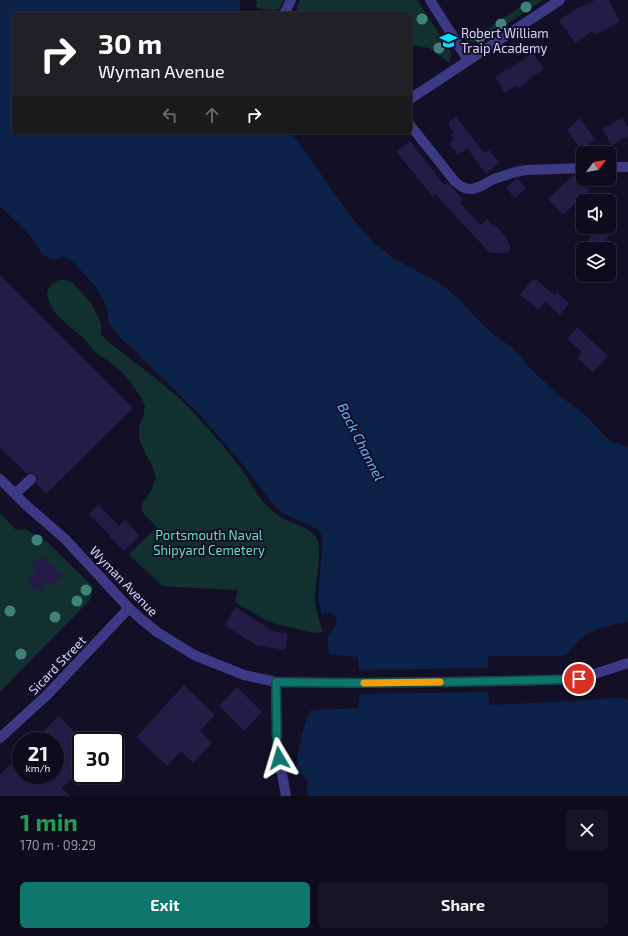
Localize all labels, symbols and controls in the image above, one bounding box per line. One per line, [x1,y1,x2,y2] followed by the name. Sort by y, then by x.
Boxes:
[461,25,549,56] place label: Robert William Traip Academy
[98,26,162,60] text: 30 m
[32,28,84,80] icon: right
[438,30,458,50] school or university icon: Robert William Traip Academy
[98,60,225,82] text: Wyman Avenue
[159,104,181,126] icon: left
[201,104,223,126] icon: ahead
[243,104,265,126] icon: right
[576,146,616,186] north arrow
[576,146,616,282] map controls
[576,194,616,234] button: sound
[576,242,616,282] button: layers
[334,400,388,484] water label: Back Channel
[153,527,265,558] park label: Portsmouth Naval Shipyard Cemetery
[86,543,162,619] street label: Wyman Avenue
[25,632,89,698] street label: Sicard Street
[562,662,596,696] pin
[568,668,590,690] icon: arrive
[72,732,124,784] speed limit sign: 30
[258,737,300,779] position arrow
[28,741,48,765] text: 21
[26,762,50,774] text: km/h
[20,807,78,836] text: 1 min
[566,809,608,851] button: close
[20,837,96,853] text: 170 m · 09:29
[20,882,310,928] button: Exit
[318,882,608,928] button: Share

